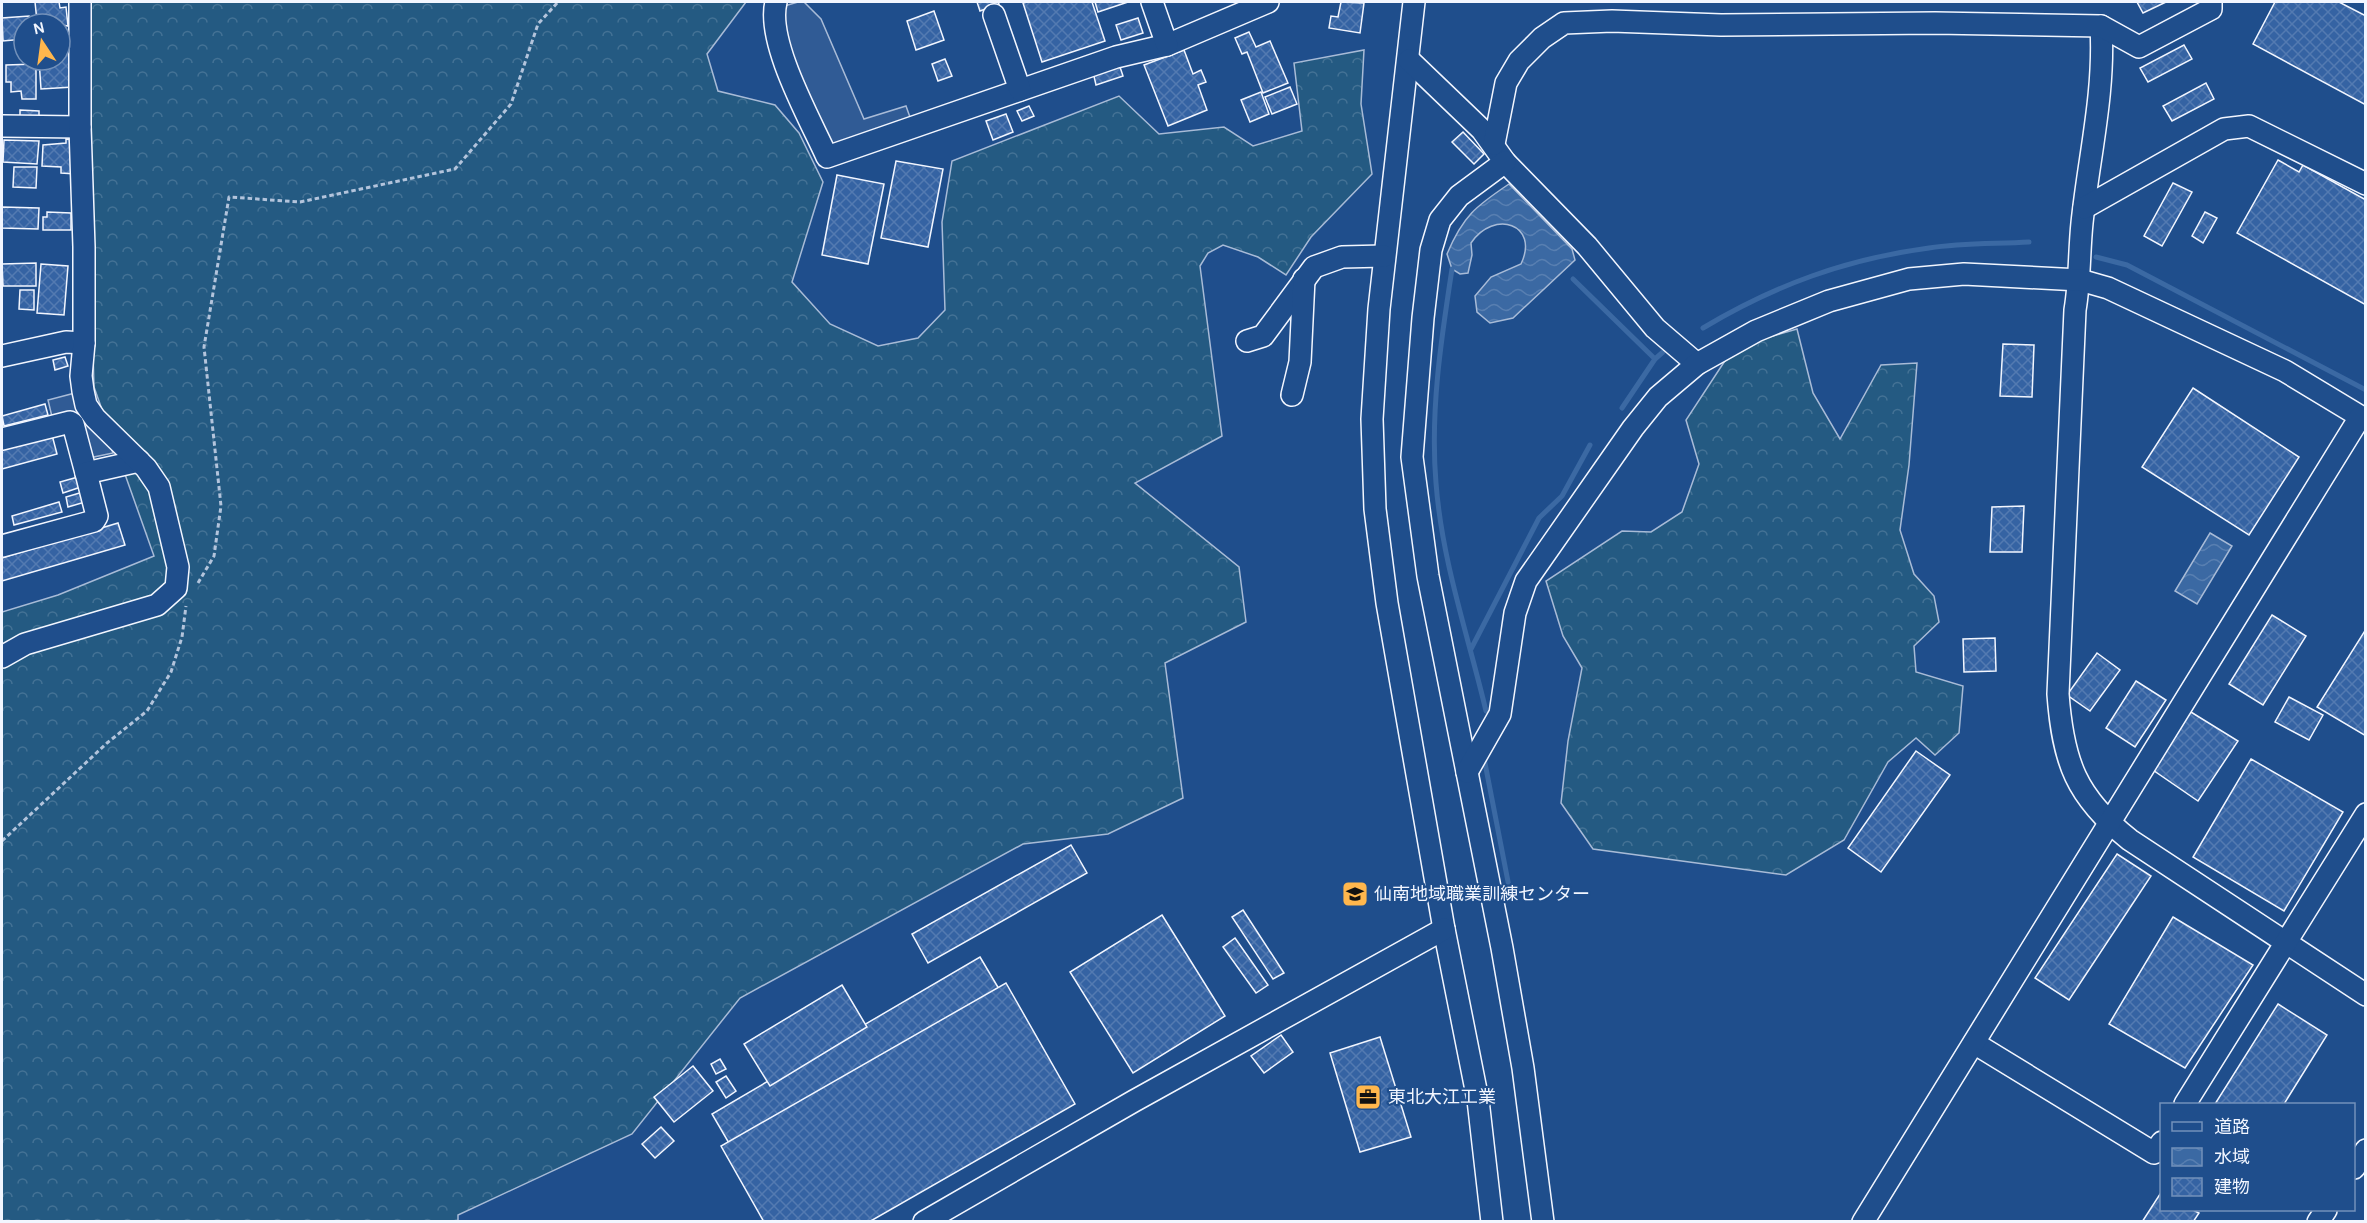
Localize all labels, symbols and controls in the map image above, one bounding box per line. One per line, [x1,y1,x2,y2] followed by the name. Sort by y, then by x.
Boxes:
[12,12,72,72] north arrow
[31,17,46,38] text: N
[1340,879,1370,909] school or university icon: 仙南地域職業訓練センター
[1374,883,1590,905] place label: 仙南地域職業訓練センター
[1353,1082,1383,1112] office icon: 東北大江工業
[1388,1086,1496,1108] place label: 東北大江工業
[2160,1103,2355,1211] legend
[2214,1116,2250,1138] text: 道路
[2214,1146,2250,1168] text: 水域
[2214,1176,2250,1198] text: 建物

